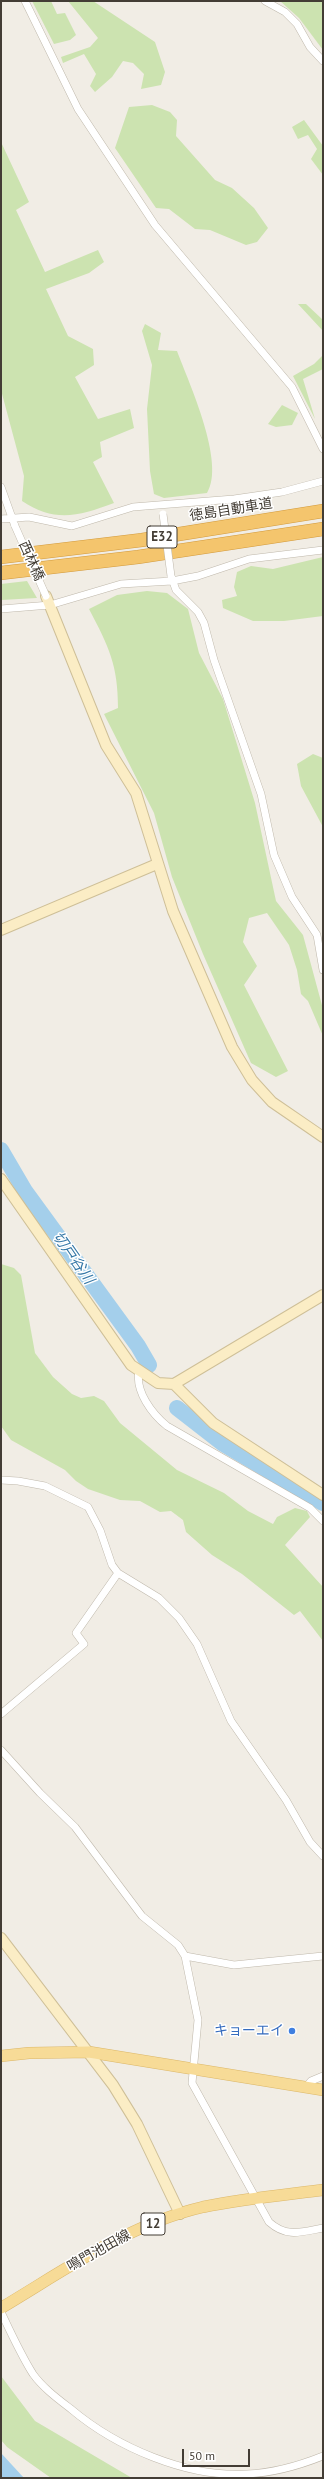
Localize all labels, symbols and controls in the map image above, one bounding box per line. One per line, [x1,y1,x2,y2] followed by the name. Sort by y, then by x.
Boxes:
[188,495,274,525] street label: 徳島自動車道
[147,526,177,548] road number: E32
[15,538,47,584] street label: 西林橋
[48,1228,98,1288] water label: 切戸谷川
[214,2023,284,2039] place label: キョーエイ
[287,2026,297,2036] marker: キョーエイ
[141,2213,165,2235] road number: 12
[64,2227,134,2275] street label: 鳴門池田線
[184,2441,252,2467] scale bar
[189,2448,215,2463] text: 50 m

